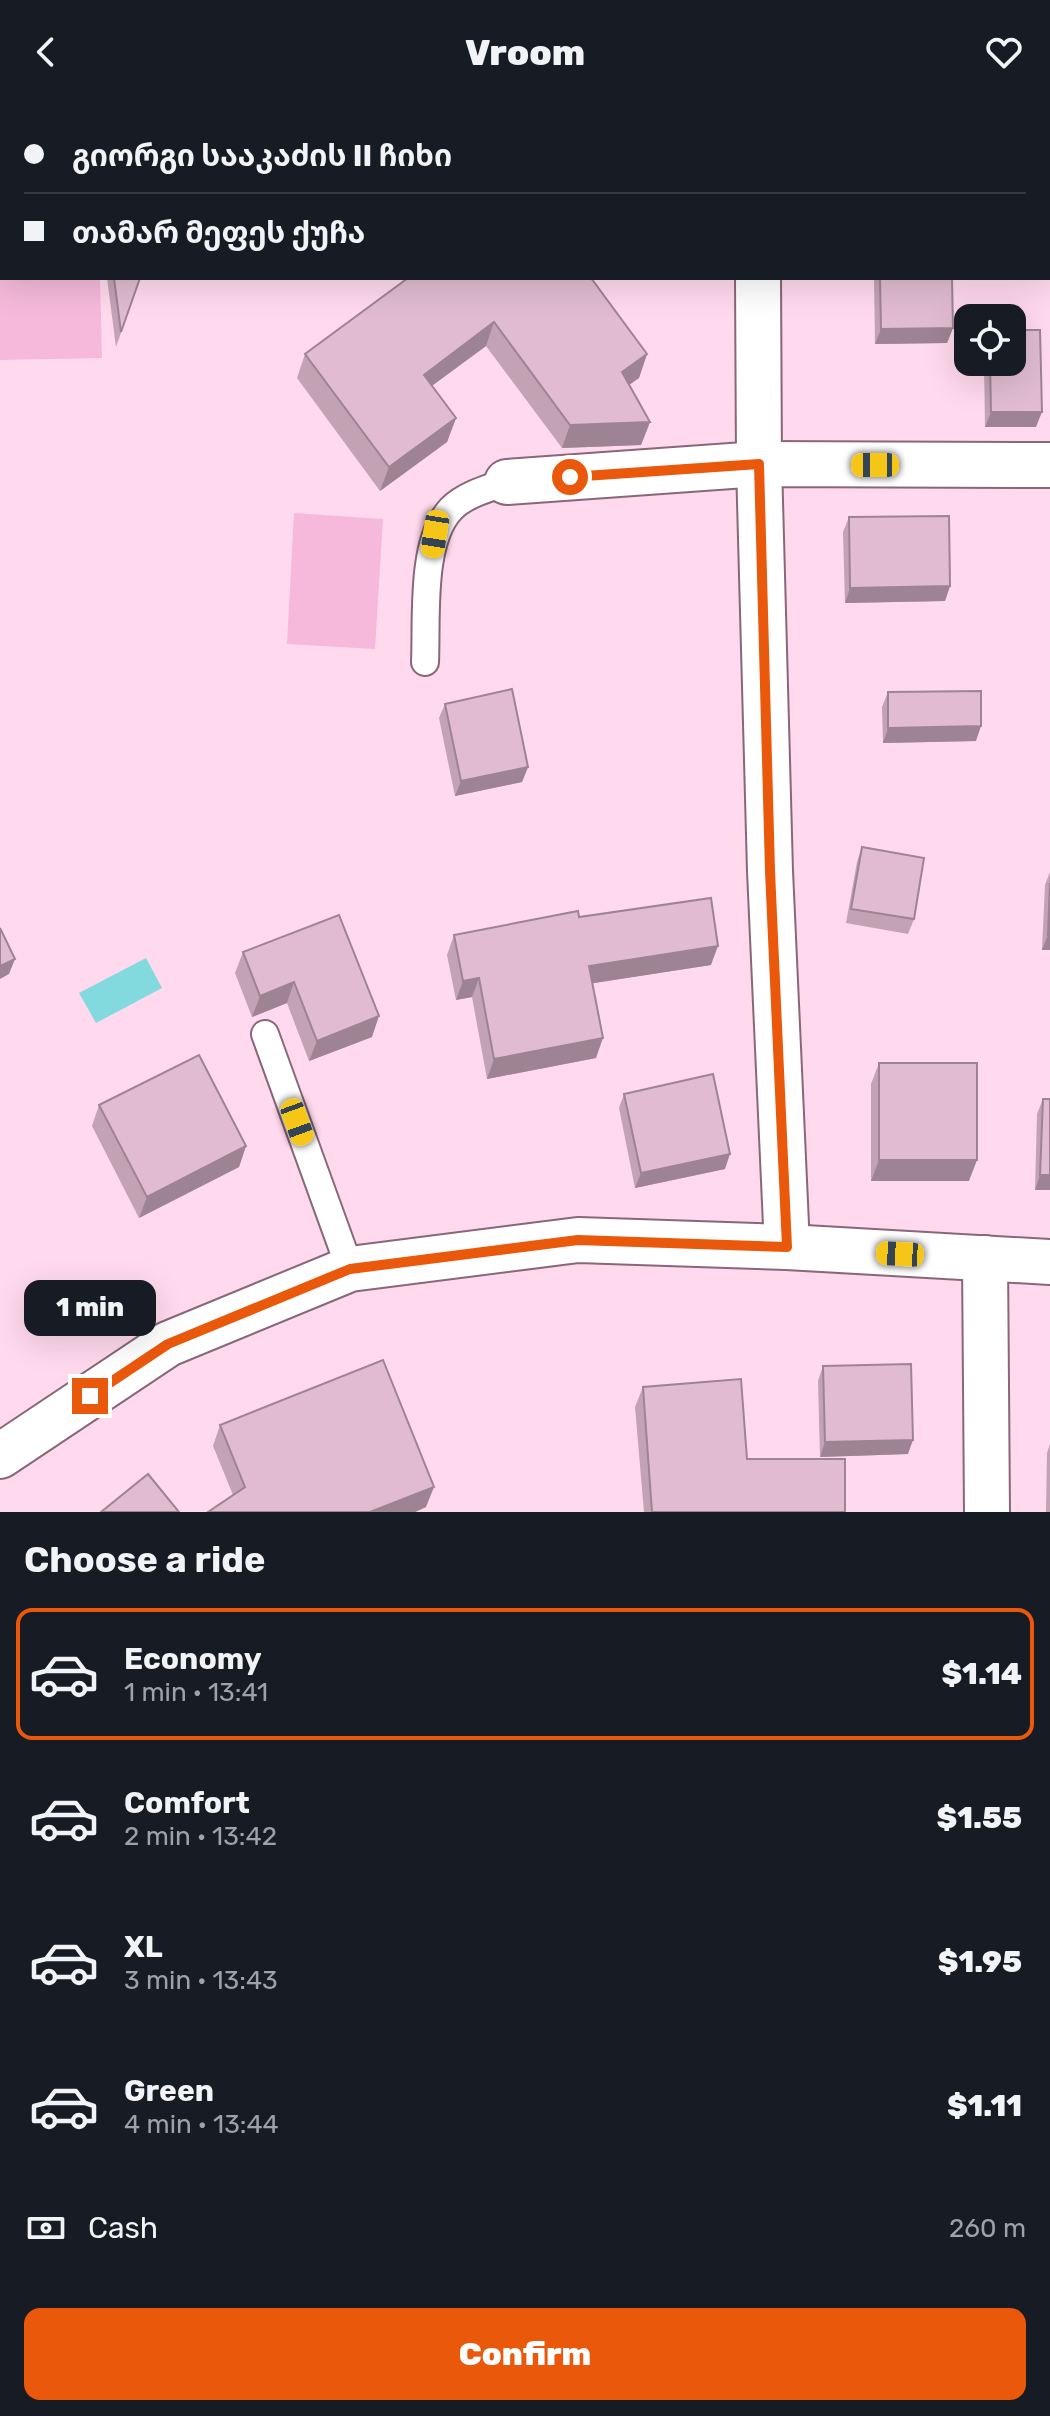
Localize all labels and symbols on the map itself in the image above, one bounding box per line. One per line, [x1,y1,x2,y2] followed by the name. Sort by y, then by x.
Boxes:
[851,453,899,477] car
[552,459,588,495] route start
[419,508,451,560] car
[278,1095,316,1149] car
[875,1241,925,1267] car
[24,1280,156,1336] callout: 1 min
[72,1378,108,1414] route end

